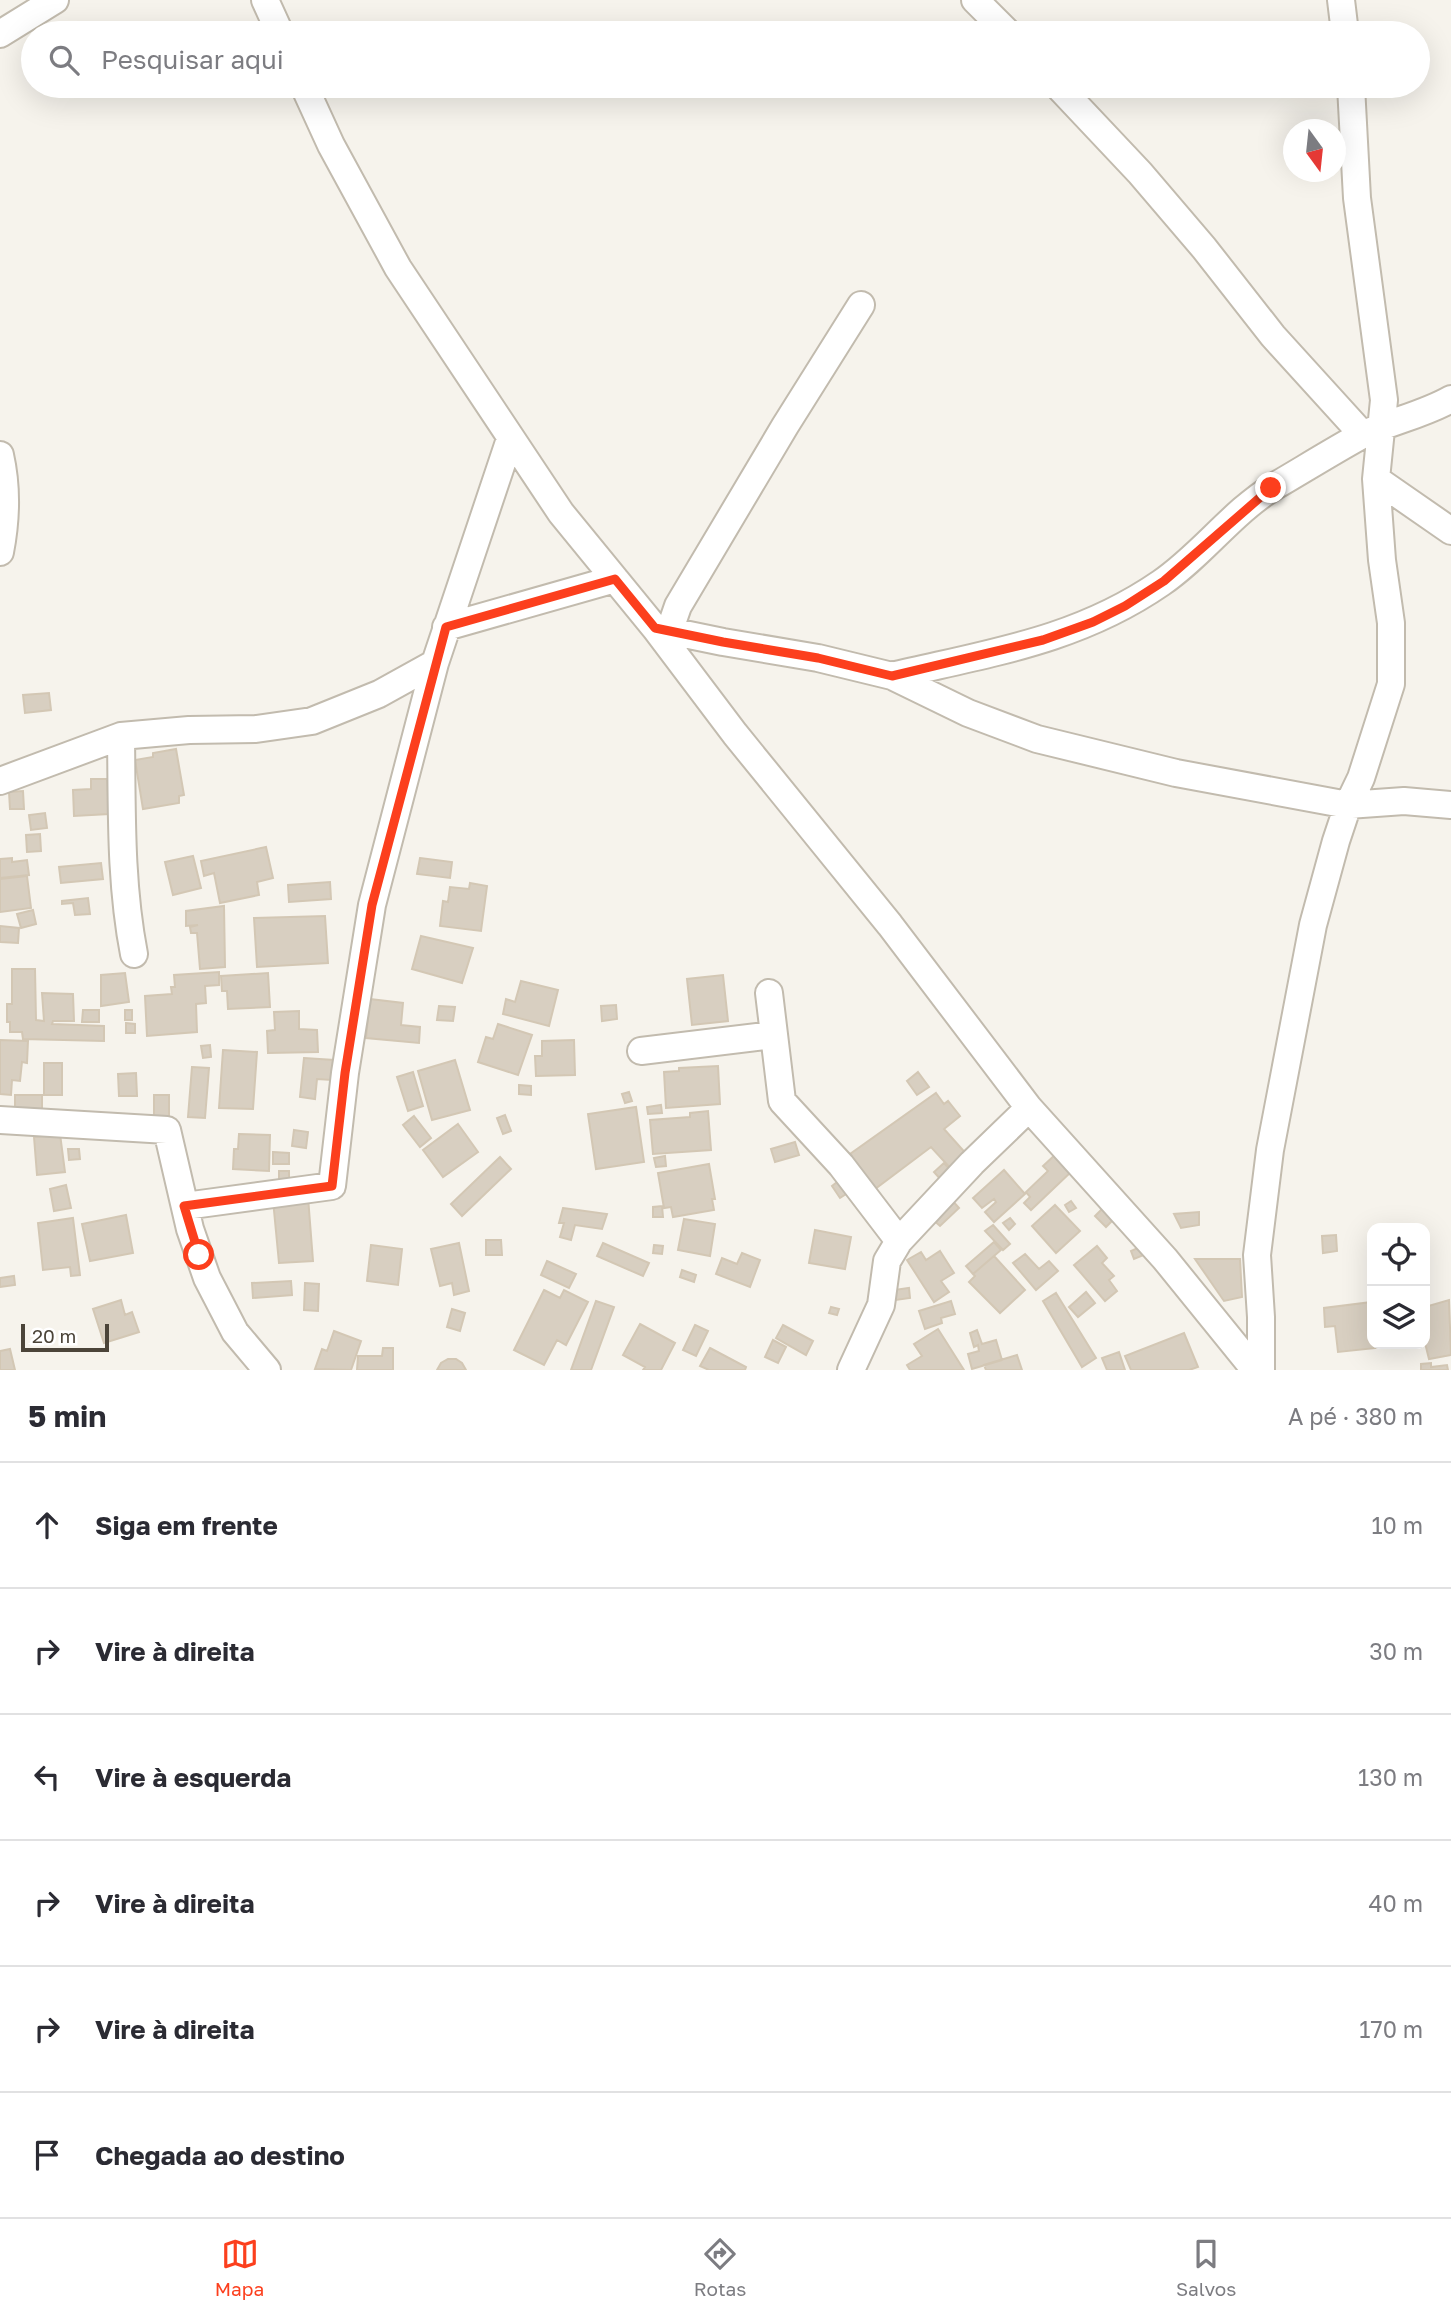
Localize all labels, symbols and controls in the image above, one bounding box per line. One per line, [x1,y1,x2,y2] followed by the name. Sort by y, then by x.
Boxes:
[21,21,1430,98] search box
[45,41,83,79] icon: search
[101,44,284,75] text: Pesquisar aqui
[1283,119,1346,182] north arrow
[1255,472,1286,503] route end
[1367,1223,1430,1349] map controls
[1367,1223,1430,1286] button: locate
[183,1239,214,1270] route start
[1367,1286,1430,1349] button: layers
[21,1321,108,1353] scale bar
[32,1324,76,1347] text: 20 m
[28,1398,106,1434] text: 5 min
[1288,1402,1423,1430] text: A pé · 380 m
[28,1506,66,1544] icon: ahead
[95,1510,278,1541] text: Siga em frente
[1371,1511,1423,1539] text: 10 m
[28,1632,66,1670] icon: right
[95,1636,255,1667] text: Vire à direita
[1369,1637,1423,1665] text: 30 m
[28,1758,66,1796] icon: left
[95,1762,291,1793] text: Vire à esquerda
[1358,1763,1423,1791] text: 130 m
[28,1884,66,1922] icon: right
[95,1888,255,1919] text: Vire à direita
[1369,1889,1423,1917] text: 40 m
[28,2010,66,2048] icon: right
[95,2014,255,2045] text: Vire à direita
[1359,2015,1423,2043] text: 170 m
[28,2136,66,2174] icon: arrive
[95,2140,345,2171] text: Chegada ao destino
[215,2235,264,2300] tab: Mapa
[694,2235,746,2300] tab: Rotas
[1176,2235,1236,2300] tab: Salvos

